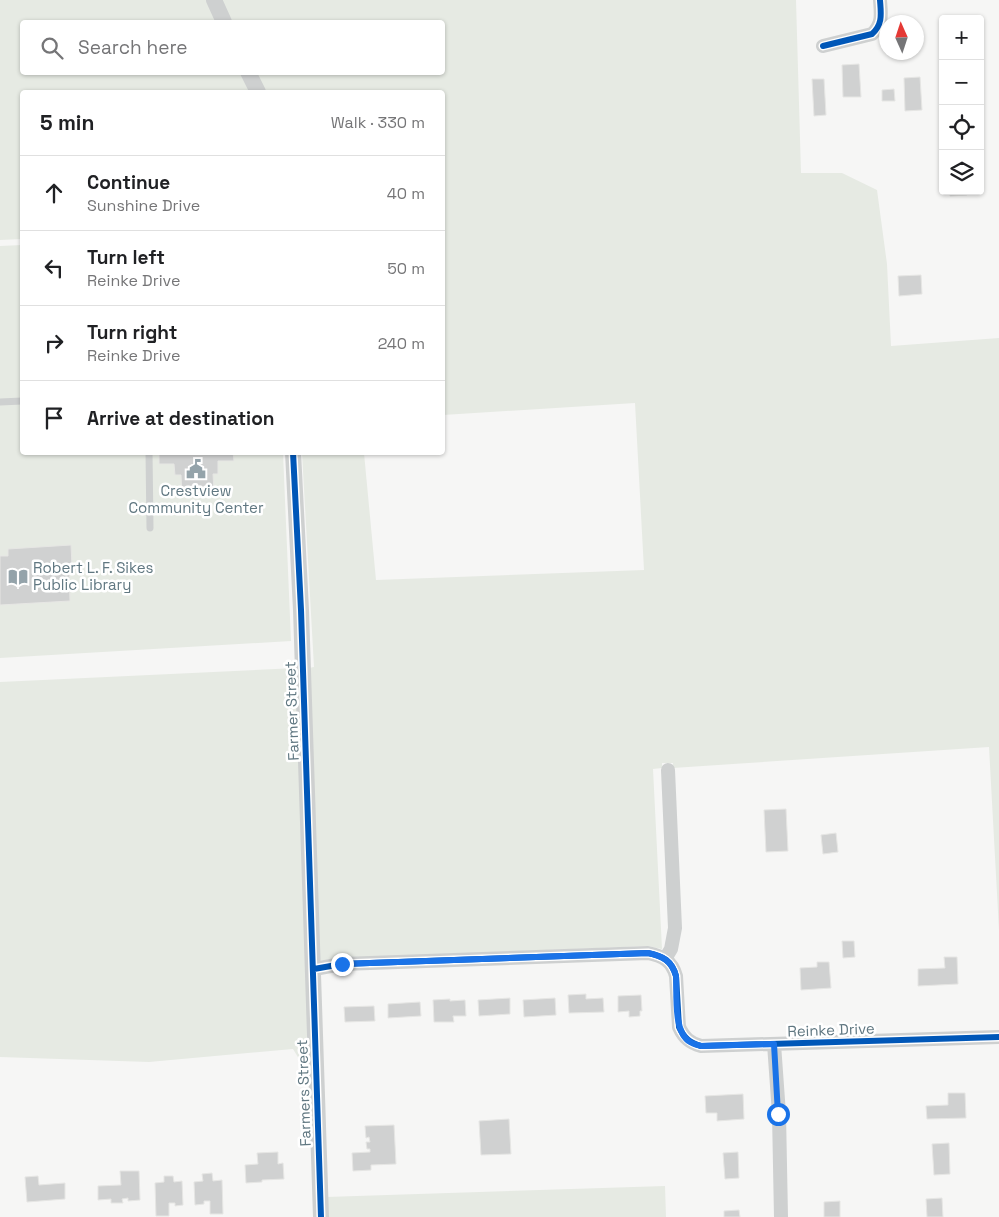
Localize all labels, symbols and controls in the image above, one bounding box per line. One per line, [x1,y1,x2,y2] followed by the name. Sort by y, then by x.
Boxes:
[879,15,924,60] north arrow
[939,15,984,195] map controls
[939,15,984,60] button: +
[20,20,445,75] search box
[38,34,66,62] icon: search
[78,35,188,60] text: Search here
[939,60,984,105] button: −
[939,105,984,150] button: locate
[40,109,94,136] text: 5 min
[331,112,425,133] text: Walk · 330 m
[939,150,984,195] button: layers
[87,170,170,195] text: Continue
[40,179,68,207] icon: ahead
[387,183,425,204] text: 40 m
[87,195,200,216] text: Sunshine Drive
[87,245,165,270] text: Turn left
[40,254,68,282] icon: left
[387,258,425,279] text: 50 m
[87,270,180,291] text: Reinke Drive
[87,320,177,345] text: Turn right
[40,329,68,357] icon: right
[378,333,425,354] text: 240 m
[87,345,180,366] text: Reinke Drive
[40,404,68,432] icon: arrive
[87,406,275,431] text: Arrive at destination
[185,458,207,480] public building icon: Crestview Community Center
[128,481,264,517] place label: Crestview Community Center
[33,558,154,594] place label: Robert L. F. Sikes Public Library
[7,566,29,588] library icon: Robert L. F. Sikes Public Library
[280,661,303,761] street label: Farmer Street
[331,953,354,976] route end
[787,1018,875,1041] street label: Reinke Drive
[292,1039,315,1147] street label: Farmers Street
[767,1103,790,1126] route start

